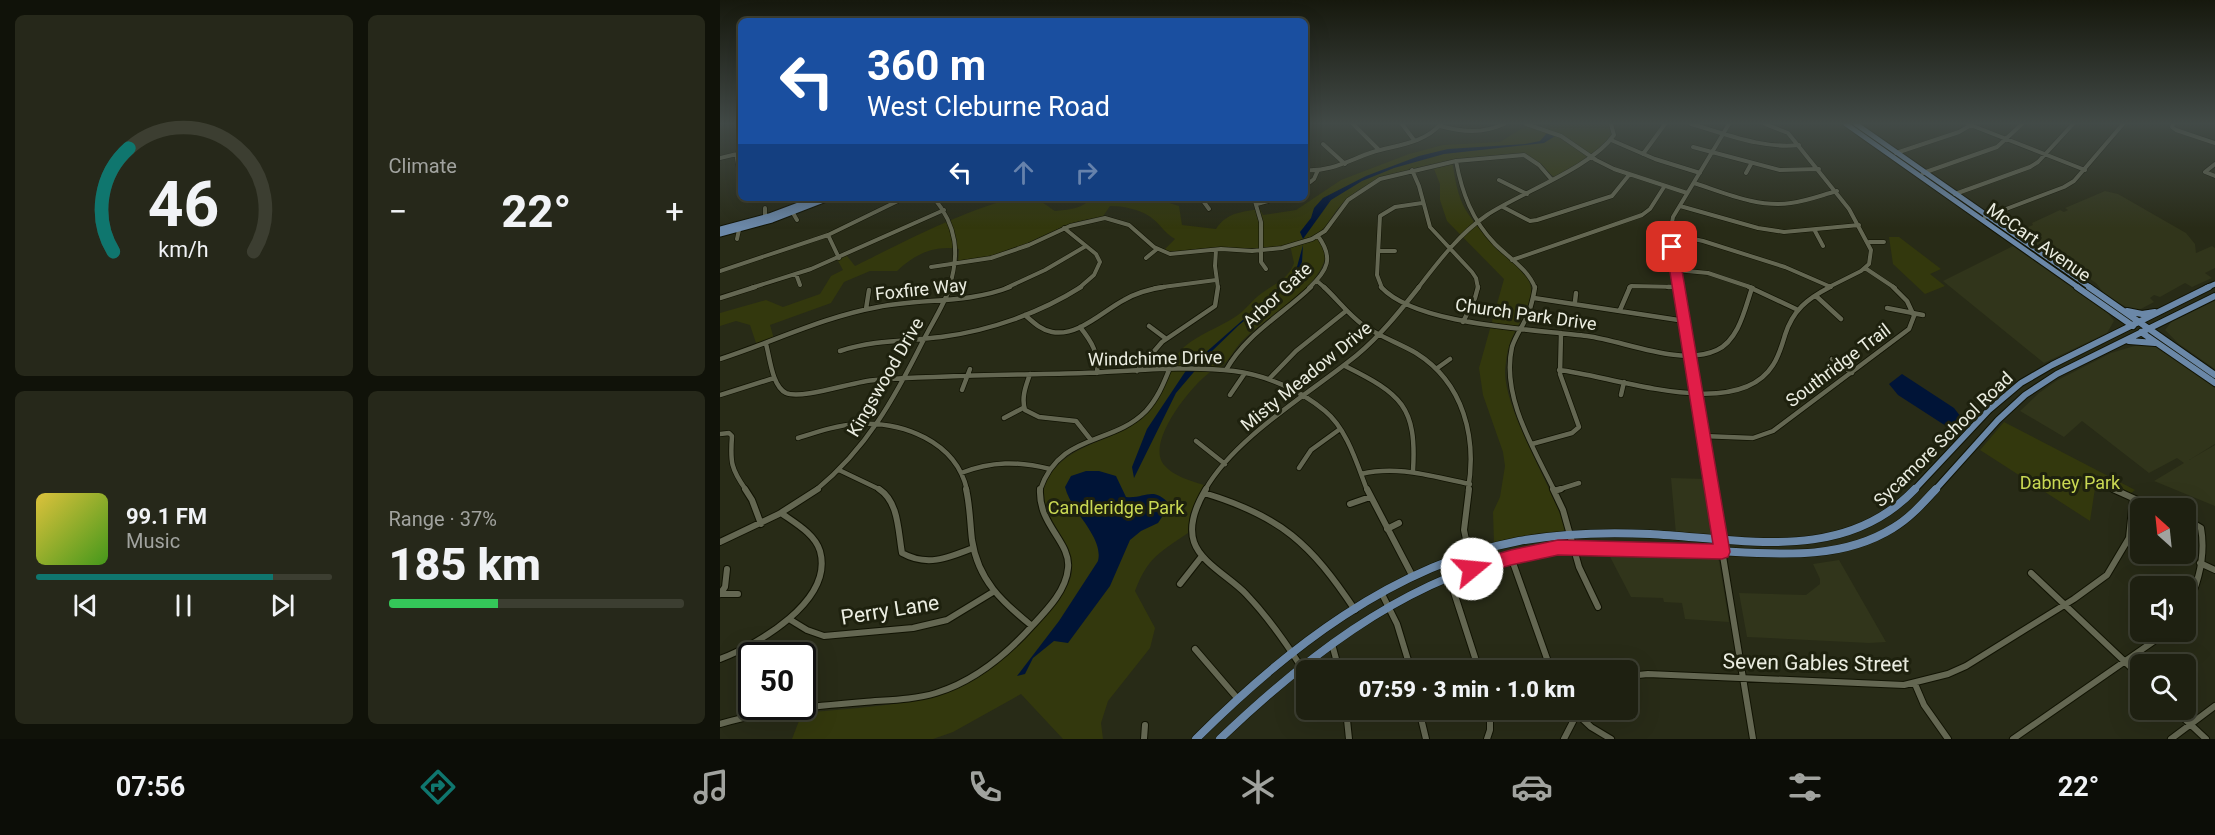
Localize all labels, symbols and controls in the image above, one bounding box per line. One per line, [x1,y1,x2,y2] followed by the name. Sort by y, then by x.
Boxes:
[867,41,986,90] text: 360 m
[768,42,846,120] icon: left
[867,91,1110,123] text: West Cleburne Road
[389,154,457,178] text: Climate
[944,156,977,189] icon: left
[1007,156,1040,189] icon: ahead
[1070,156,1103,189] icon: right
[148,168,220,241] text: 46
[502,185,571,238] text: 22°
[389,192,407,231] text: −
[665,192,684,231] text: +
[1983,198,2095,286] street label: McCart Avenue
[1646,221,1697,272] pin
[1655,230,1688,263] icon: arrive
[159,238,209,263] text: km/h
[1238,258,1316,332] street label: Arbor Gate
[874,274,969,304] street label: Foxfire Way
[1454,294,1598,334] street label: Church Park Drive
[842,314,928,440] street label: Kingswood Drive
[1236,317,1376,435] street label: Misty Meadow Drive
[1782,319,1894,411] street label: Southridge Trail
[1088,346,1222,370] street label: Windchime Drive
[1869,367,2017,511] street label: Sycamore School Road
[2020,472,2121,493] park label: Dabney Park
[1048,497,1185,518] park label: Candleridge Park
[2130,498,2196,564] north arrow
[2130,498,2196,720] map controls
[126,504,207,529] text: 99.1 FM
[389,507,497,531] text: Range · 37%
[126,529,180,553] text: Music
[1440,537,1504,601] position arrow
[389,538,541,591] text: 185 km
[2130,576,2196,642] button: sound
[69,589,102,622] icon: previous
[167,589,200,622] icon: pause
[266,589,299,622] icon: next
[839,590,941,630] street label: Perry Lane
[738,642,816,720] speed limit sign: 50
[1722,649,1910,677] street label: Seven Gables Street
[2130,654,2196,720] button: search
[1359,677,1575,702] text: 07:59 · 3 min · 1.0 km
[417,766,459,808] icon: directions
[690,766,732,808] icon: music
[964,766,1006,808] icon: phone
[1237,766,1279,808] icon: climate
[1511,766,1553,808] icon: car
[1784,766,1826,808] icon: filters
[116,771,185,803] text: 07:56
[2058,771,2099,803] text: 22°

